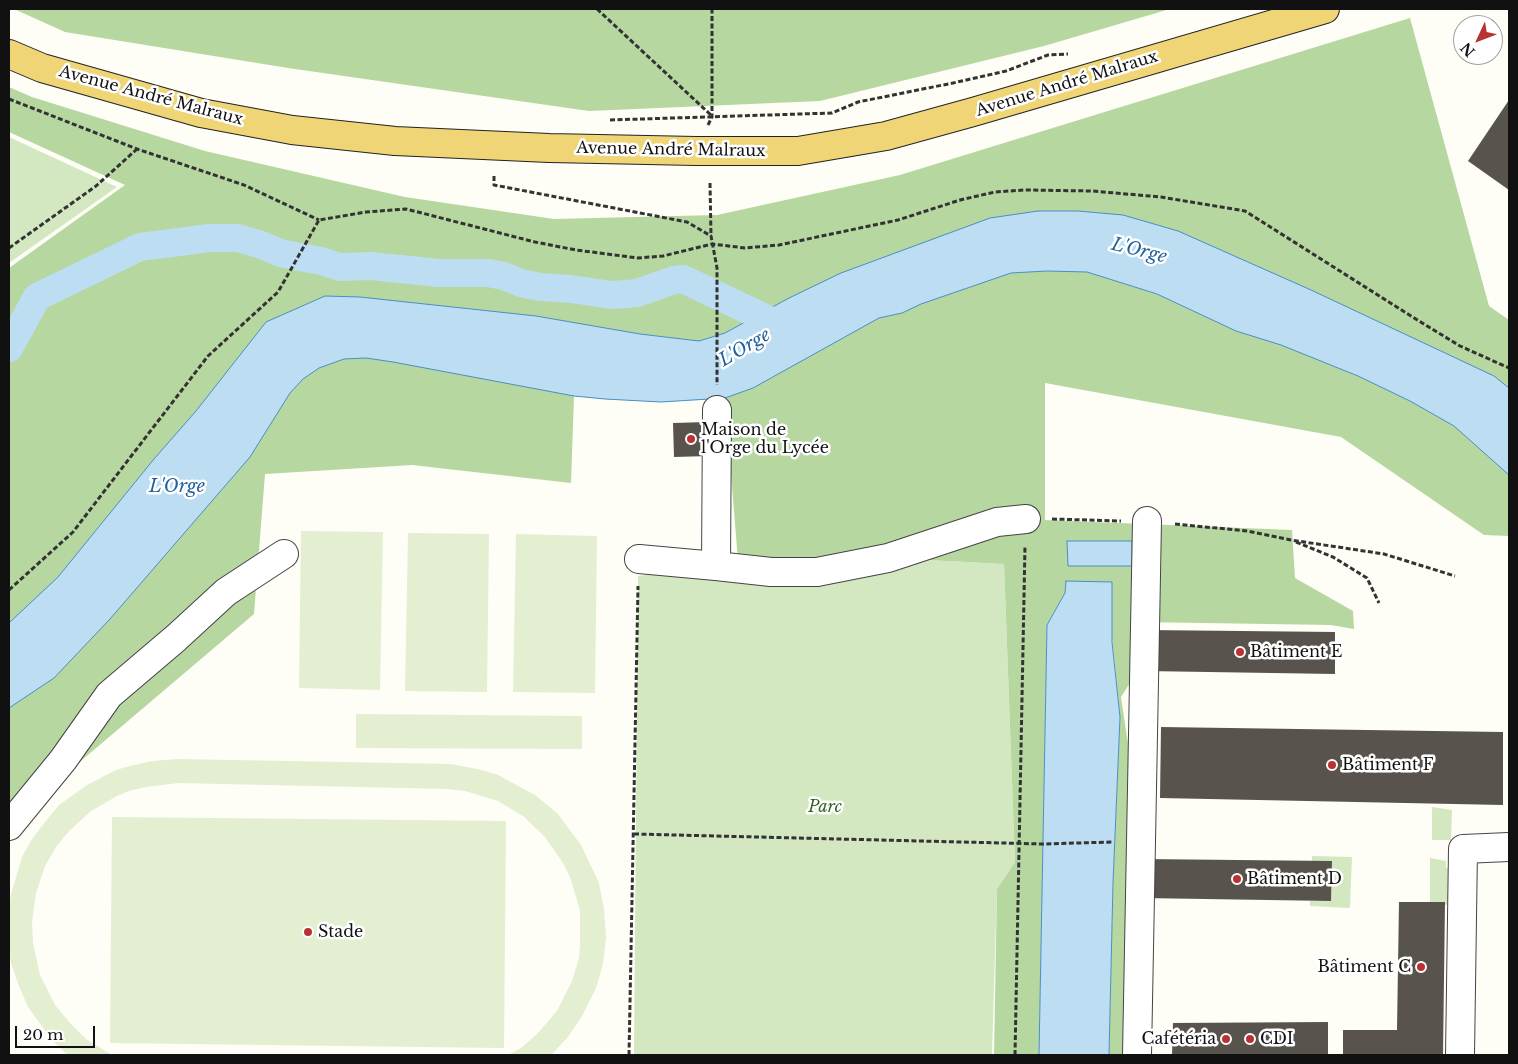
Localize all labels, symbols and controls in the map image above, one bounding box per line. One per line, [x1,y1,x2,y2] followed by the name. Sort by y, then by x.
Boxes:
[1453,15,1503,65] north arrow
[1457,39,1479,61] text: N
[974,47,1160,121] street label: Avenue André Malraux
[57,62,245,130] street label: Avenue André Malraux
[576,139,766,161] street label: Avenue André Malraux
[1109,234,1169,268] water label: L'Orge
[715,324,775,372] water label: L'Orge
[701,420,829,458] place label: Maison de l'Orge du Lycée
[685,433,697,445] marker: Maison de l'Orge du Lycée
[149,476,205,498] water label: L'Orge
[1250,642,1342,662] place label: Bâtiment E
[1234,646,1246,658] marker: Bâtiment E
[1342,755,1433,775] place label: Bâtiment F
[1326,759,1338,771] marker: Bâtiment F
[808,797,842,817] park label: Parc
[1247,869,1342,889] place label: Bâtiment D
[1231,873,1243,885] marker: Bâtiment D
[318,922,363,942] place label: Stade
[302,926,314,938] marker: Stade
[1318,957,1411,977] place label: Bâtiment C
[1415,961,1427,973] marker: Bâtiment C
[18,1016,98,1048] scale bar
[23,1025,63,1044] text: 20 m
[1142,1029,1216,1049] place label: Cafétéria
[1260,1029,1293,1049] place label: CDI
[1220,1033,1232,1045] marker: Cafétéria
[1244,1033,1256,1045] marker: CDI

